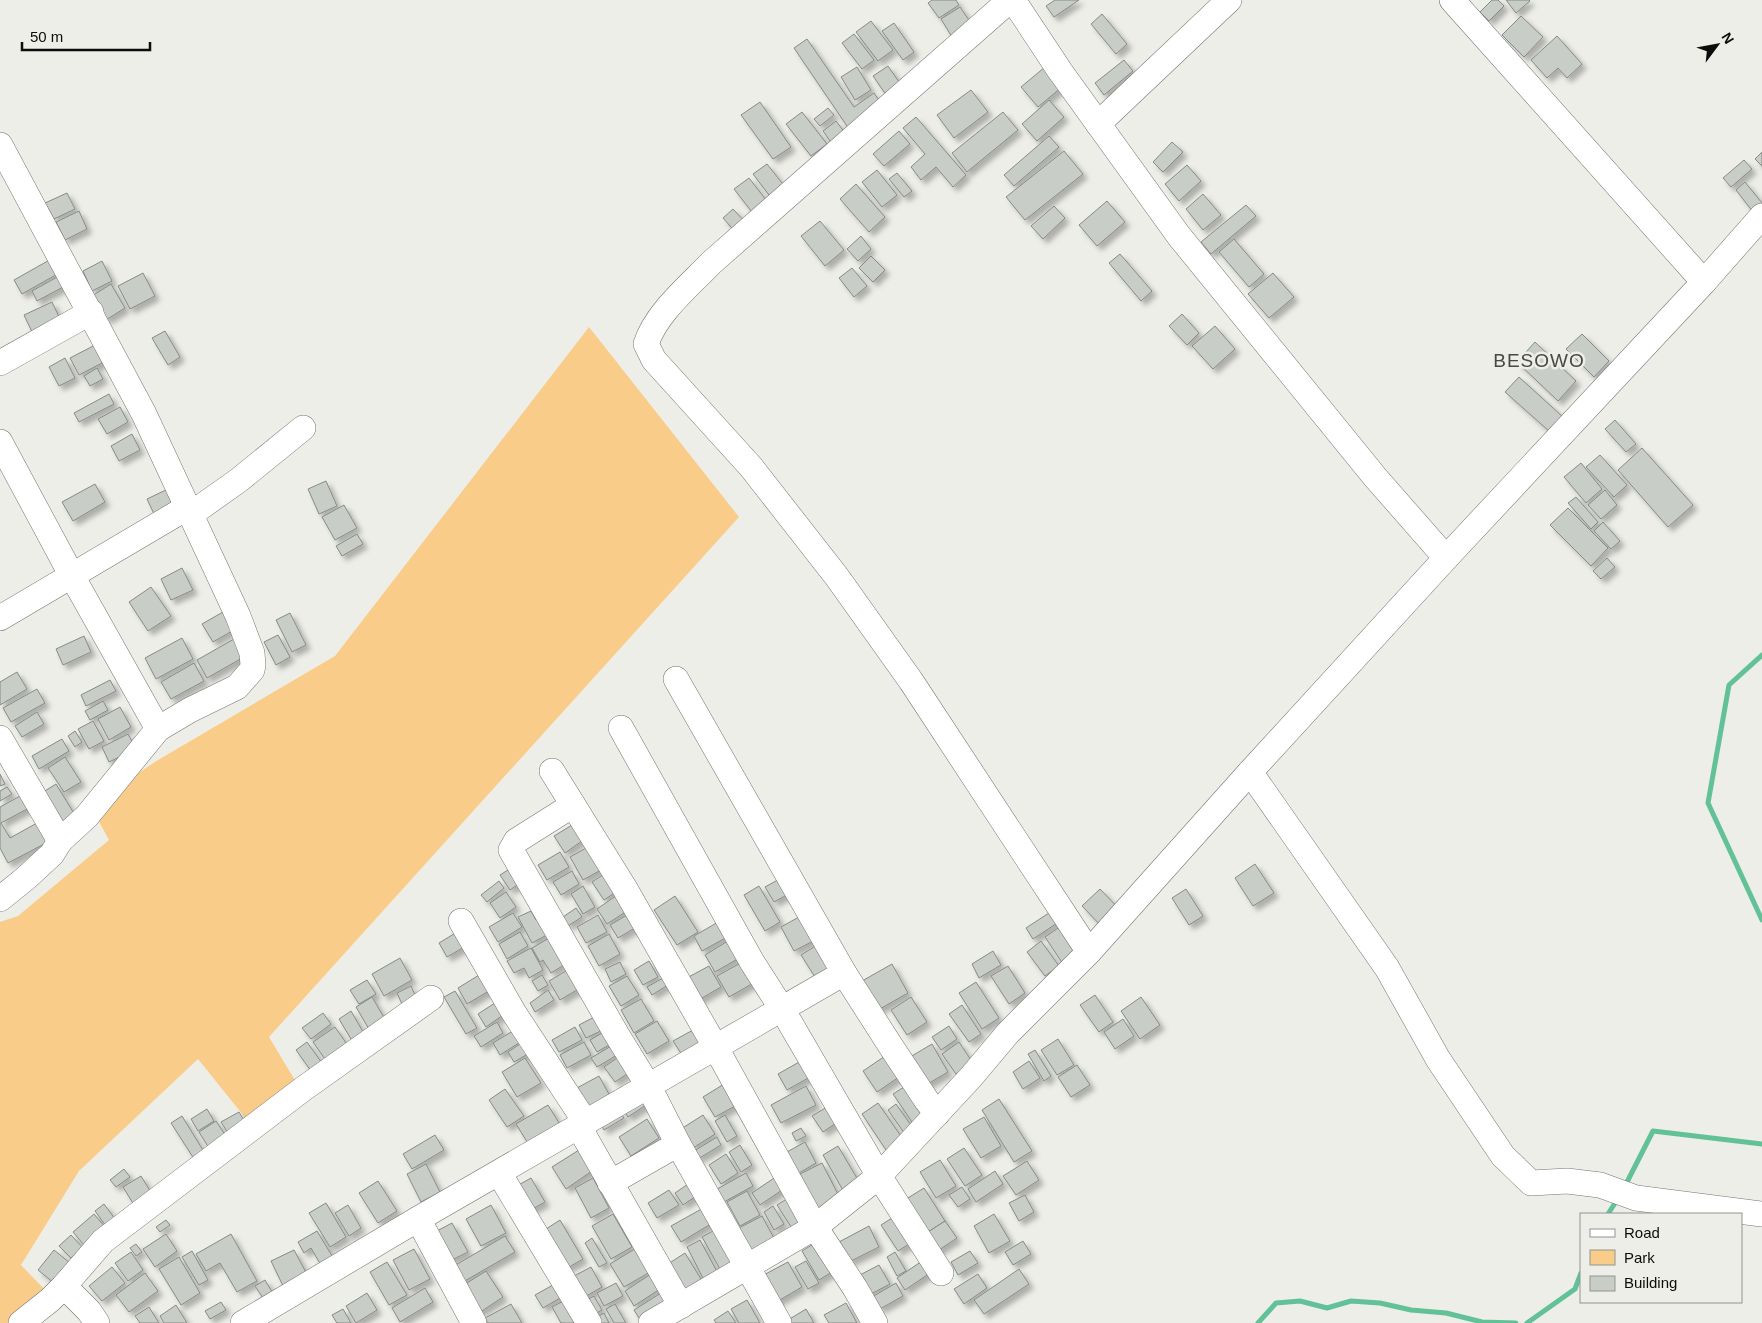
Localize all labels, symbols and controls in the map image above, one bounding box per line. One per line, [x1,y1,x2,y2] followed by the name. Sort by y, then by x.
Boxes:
[22,20,150,52] scale bar
[1692,20,1742,70] north arrow
[30,28,63,45] text: 50 m
[1719,30,1737,47] text: N
[1493,350,1585,371] district label: BESOWO
[1580,1213,1742,1303] legend
[1624,1224,1660,1241] text: Road
[1624,1249,1655,1266] text: Park
[1624,1274,1677,1291] text: Building

